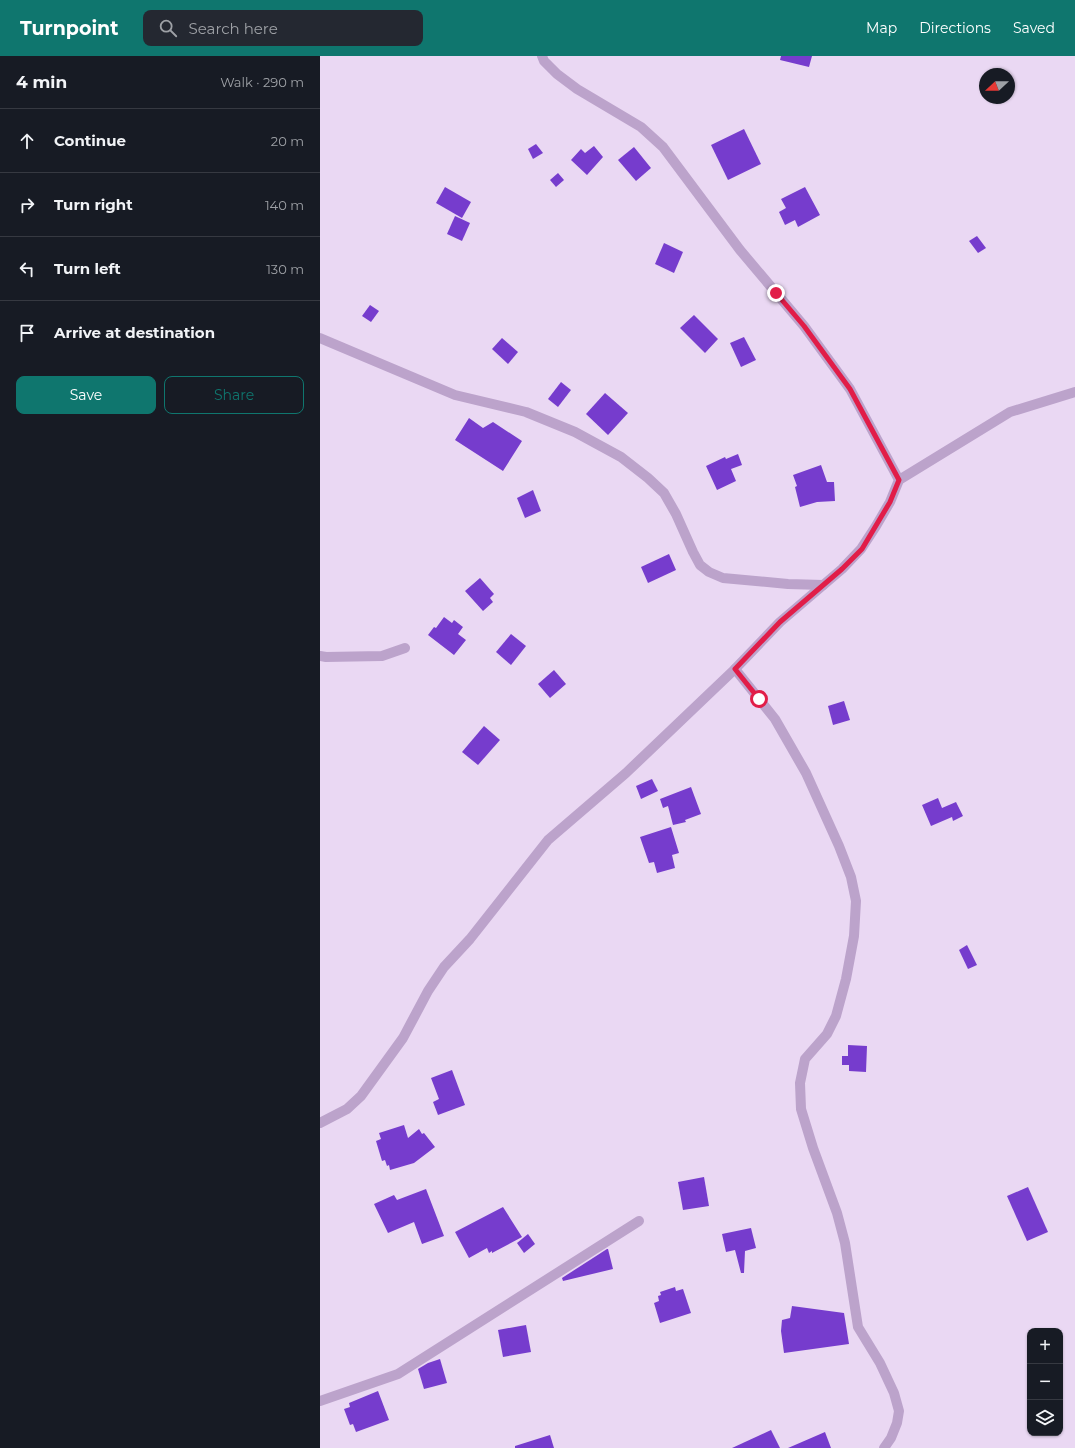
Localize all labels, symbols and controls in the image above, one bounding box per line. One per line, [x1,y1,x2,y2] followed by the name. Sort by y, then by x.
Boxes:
[143,10,423,46] search box
[20,17,119,40] text: Turnpoint
[157,17,179,39] icon: search
[189,19,278,38] text: Search here
[866,19,897,37] text: Map
[919,19,991,37] text: Directions
[1013,19,1055,37] text: Saved
[979,68,1015,104] north arrow
[16,72,67,92] text: 4 min
[220,74,304,90] text: Walk · 290 m
[16,130,38,152] icon: ahead
[54,131,126,150] text: Continue
[271,133,304,149] text: 20 m
[16,194,38,216] icon: right
[54,195,133,214] text: Turn right
[265,197,304,213] text: 140 m
[16,258,38,280] icon: left
[54,259,121,278] text: Turn left
[266,261,304,277] text: 130 m
[767,284,785,302] route end
[16,322,38,344] icon: arrive
[54,323,215,342] text: Arrive at destination
[16,376,156,414] button: Save
[164,376,304,414] button: Share
[750,690,768,708] route start
[1027,1328,1063,1436] map controls
[1027,1328,1063,1364] button: +
[1027,1364,1063,1400] button: −
[1027,1400,1063,1436] button: layers

